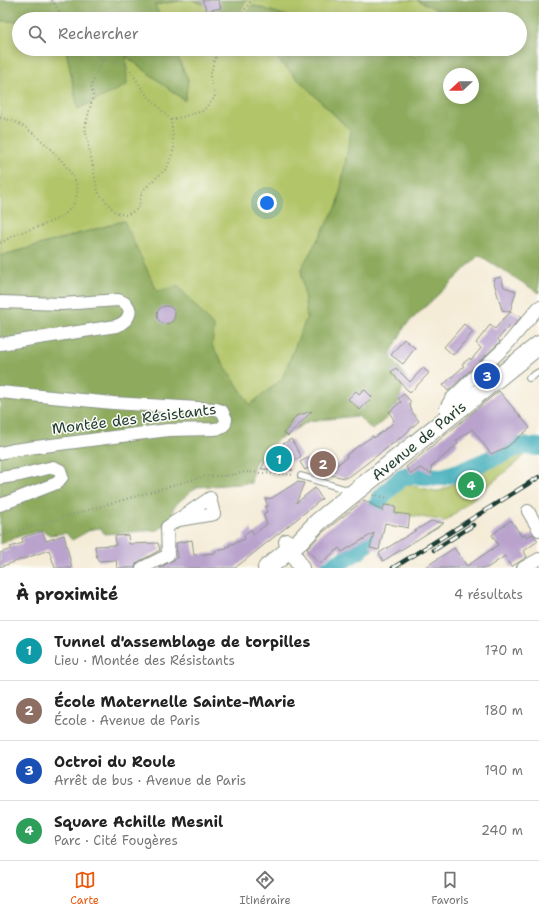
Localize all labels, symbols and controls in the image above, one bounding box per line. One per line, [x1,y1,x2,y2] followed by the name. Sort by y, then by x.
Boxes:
[12,12,527,56] search box
[26,23,48,45] icon: search
[58,24,139,44] text: Rechercher
[443,68,479,104] north arrow
[257,193,277,213] your location
[474,361,500,391] pin: 3
[368,397,470,485] street label: Avenue de Paris
[51,399,217,439] street label: Montée des Résistants
[266,444,292,474] pin: 1
[310,449,336,479] pin: 2
[458,470,484,500] pin: 4
[16,583,118,605] text: À proximité
[454,586,523,603] text: 4 résultats
[54,632,310,652] text: Tunnel d'assemblage de torpilles
[26,642,32,659] text: 1
[485,642,523,659] text: 170 m
[54,652,235,669] text: Lieu · Montée des Résistants
[54,692,296,712] text: École Maternelle Sainte-Marie
[24,702,34,719] text: 2
[484,702,523,719] text: 180 m
[54,712,200,729] text: École · Avenue de Paris
[54,752,176,772] text: Octroi du Roule
[24,762,34,779] text: 3
[484,762,523,779] text: 190 m
[54,772,246,789] text: Arrêt de bus · Avenue de Paris
[54,812,223,832] text: Square Achille Mesnil
[24,822,34,839] text: 4
[481,822,523,839] text: 240 m
[54,832,178,849] text: Parc · Cité Fougères
[70,869,99,908] tab: Carte
[240,869,291,908] tab: Itinéraire
[431,869,469,908] tab: Favoris

